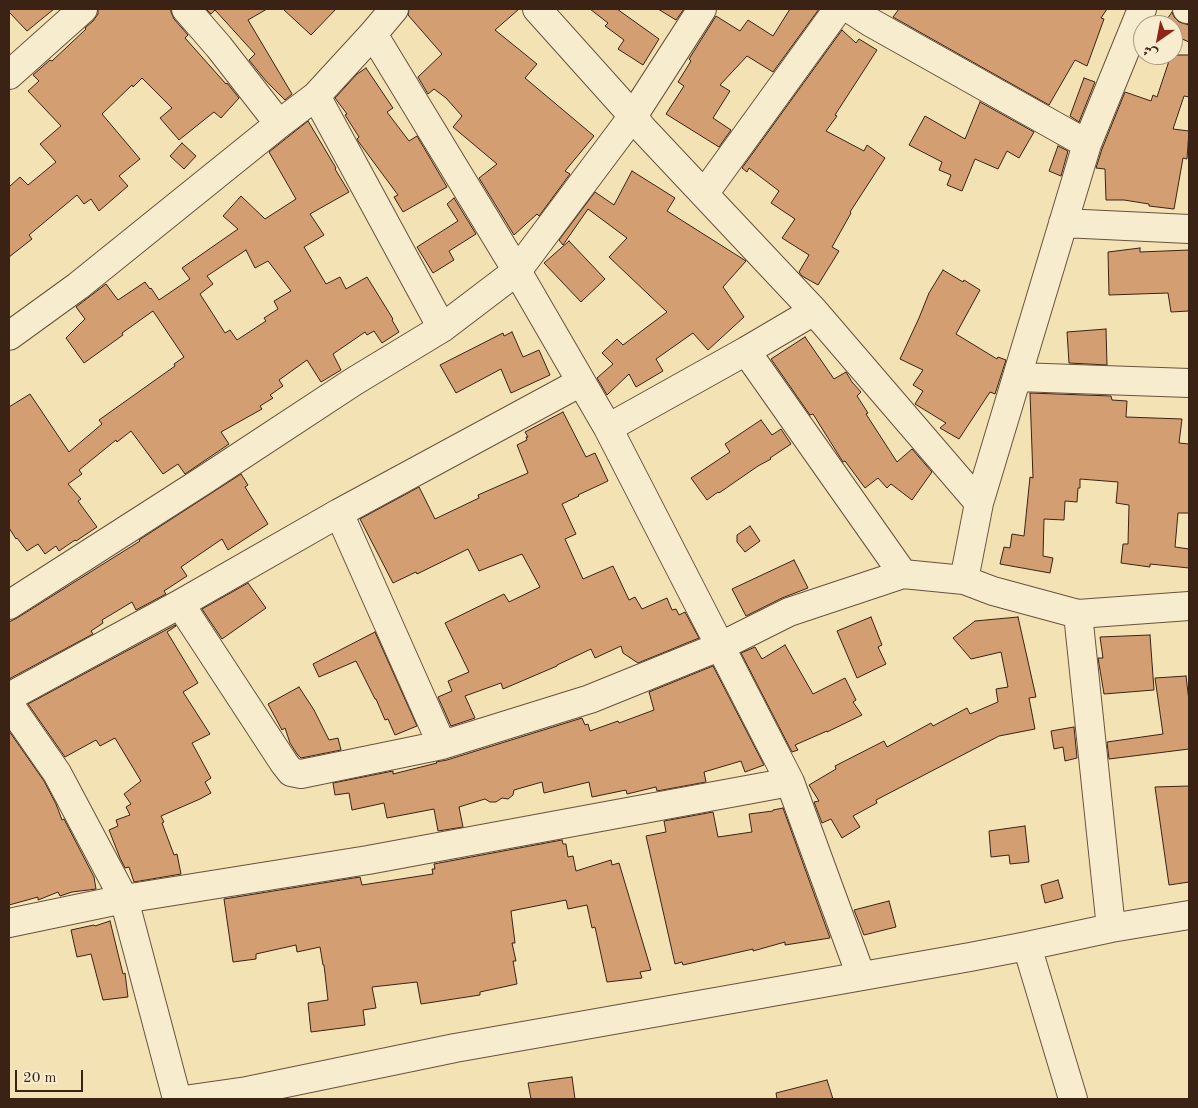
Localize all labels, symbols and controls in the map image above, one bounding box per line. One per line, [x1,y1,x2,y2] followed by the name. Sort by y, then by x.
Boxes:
[1133,15,1183,65] north arrow
[1141,42,1160,61] text: ش
[18,1060,85,1092] scale bar
[23,1071,57,1086] text: 20 m

